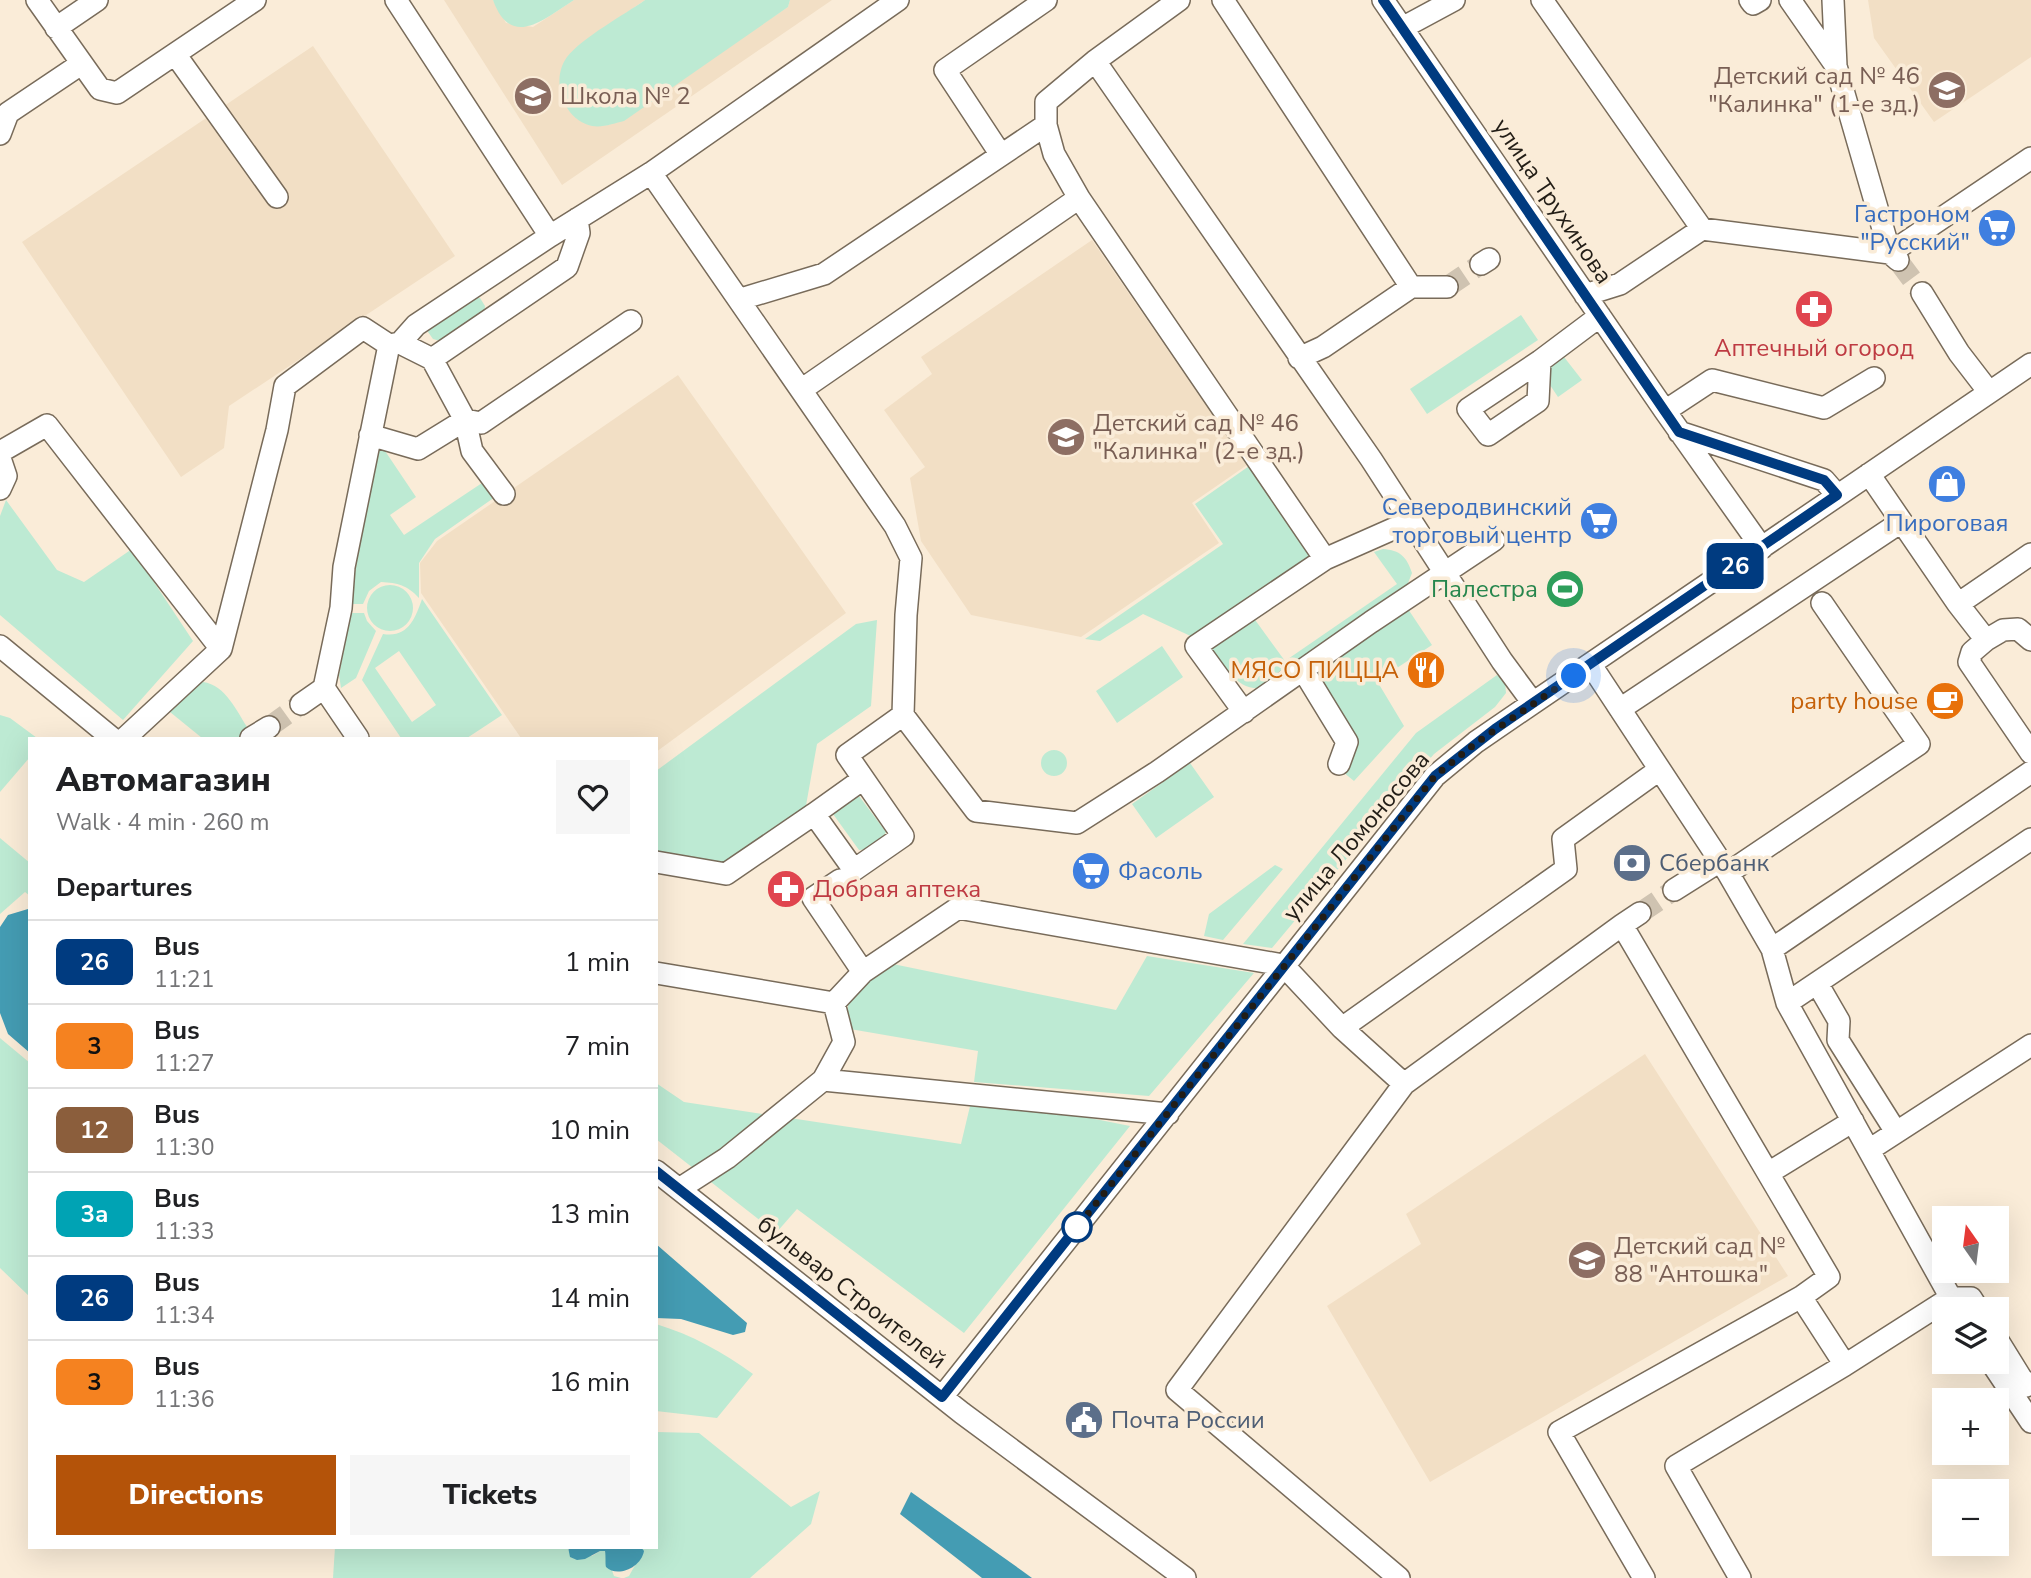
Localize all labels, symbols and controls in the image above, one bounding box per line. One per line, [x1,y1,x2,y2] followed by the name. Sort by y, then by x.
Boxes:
[1708,60,1920,120] place label: Детский сад № 46 "Калинка" (1-е зд.)
[1926,69,1968,111] school or university icon: Детский сад № 46 "Калинка" (1-е зд.)
[512,75,554,117] school or university icon: Школа № 2
[560,80,691,112] place label: Школа № 2
[1486,112,1620,290] street label: улица Трухинова
[1854,198,1970,258] place label: Гастроном "Русский"
[1976,207,2018,249] supermarket icon: Гастроном "Русский"
[1793,288,1835,330] pharmacy icon: Аптечный огород
[1714,332,1914,364] place label: Аптечный огород
[1093,407,1305,467] place label: Детский сад № 46 "Калинка" (2-е зд.)
[1045,416,1087,458] school or university icon: Детский сад № 46 "Калинка" (2-е зд.)
[1926,463,1968,505] shop icon: Пироговая
[1382,491,1572,551] place label: Северодвинский торговый центр
[1578,500,1620,542] supermarket icon: Северодвинский торговый центр
[1886,507,2009,539] place label: Пироговая
[1704,543,1766,589] line badge: 26
[1721,550,1749,582] text: 26
[1544,568,1586,610] sports icon: Палестра
[1431,573,1538,605] place label: Палестра
[1405,649,1447,691] restaurant icon: МЯСО ПИЦЦА
[1231,654,1400,686] place label: МЯСО ПИЦЦА
[1556,658,1591,693] your location
[1924,680,1966,722] cafe icon: party house
[1790,685,1918,717] place label: party house
[1275,744,1437,928] street label: улица Ломоносова
[56,758,271,803] text: Автомагазин
[556,760,630,834] button: heart
[56,807,269,838] text: Walk · 4 min · 260 m
[1611,842,1653,884] bank icon: Сбербанк
[1659,847,1770,879] place label: Сбербанк
[1070,850,1112,892] supermarket icon: Фасоль
[1118,855,1203,887] place label: Фасоль
[765,868,807,910] pharmacy icon: Добрая аптека
[56,870,192,905] text: Departures
[813,873,981,905] place label: Добрая аптека
[154,929,200,964] text: Bus
[565,945,630,980] text: 1 min
[80,946,109,978] text: 26
[154,964,214,995] text: 11:21
[154,1013,200,1048] text: Bus
[565,1029,630,1064] text: 7 min
[87,1030,102,1062] text: 3
[154,1048,214,1079] text: 11:27
[154,1097,200,1132] text: Bus
[549,1113,630,1148] text: 10 min
[80,1114,109,1146] text: 12
[154,1132,214,1163] text: 11:30
[154,1181,200,1216] text: Bus
[549,1197,630,1232] text: 13 min
[81,1198,108,1230] text: 3а
[1932,1206,2009,1283] north arrow
[1932,1206,2009,1556] map controls
[751,1208,953,1376] street label: бульвар Строителей
[1062,1212,1092,1242] unlabelled marker
[154,1216,214,1247] text: 11:33
[1614,1230,1785,1290] place label: Детский сад № 88 "Антошка"
[1566,1239,1608,1281] school or university icon: Детский сад № 88 "Антошка"
[154,1265,200,1300] text: Bus
[549,1281,630,1316] text: 14 min
[80,1282,109,1314] text: 26
[1932,1297,2009,1374] button: layers
[154,1300,214,1331] text: 11:34
[154,1349,200,1384] text: Bus
[549,1365,630,1400] text: 16 min
[87,1366,102,1398] text: 3
[154,1384,214,1415] text: 11:36
[1932,1388,2009,1465] button: +
[1063,1399,1105,1441] public building icon: Почта России
[1111,1404,1265,1436] place label: Почта России
[56,1455,336,1535] button: Directions
[350,1455,630,1535] button: Tickets
[1932,1479,2009,1556] button: −

